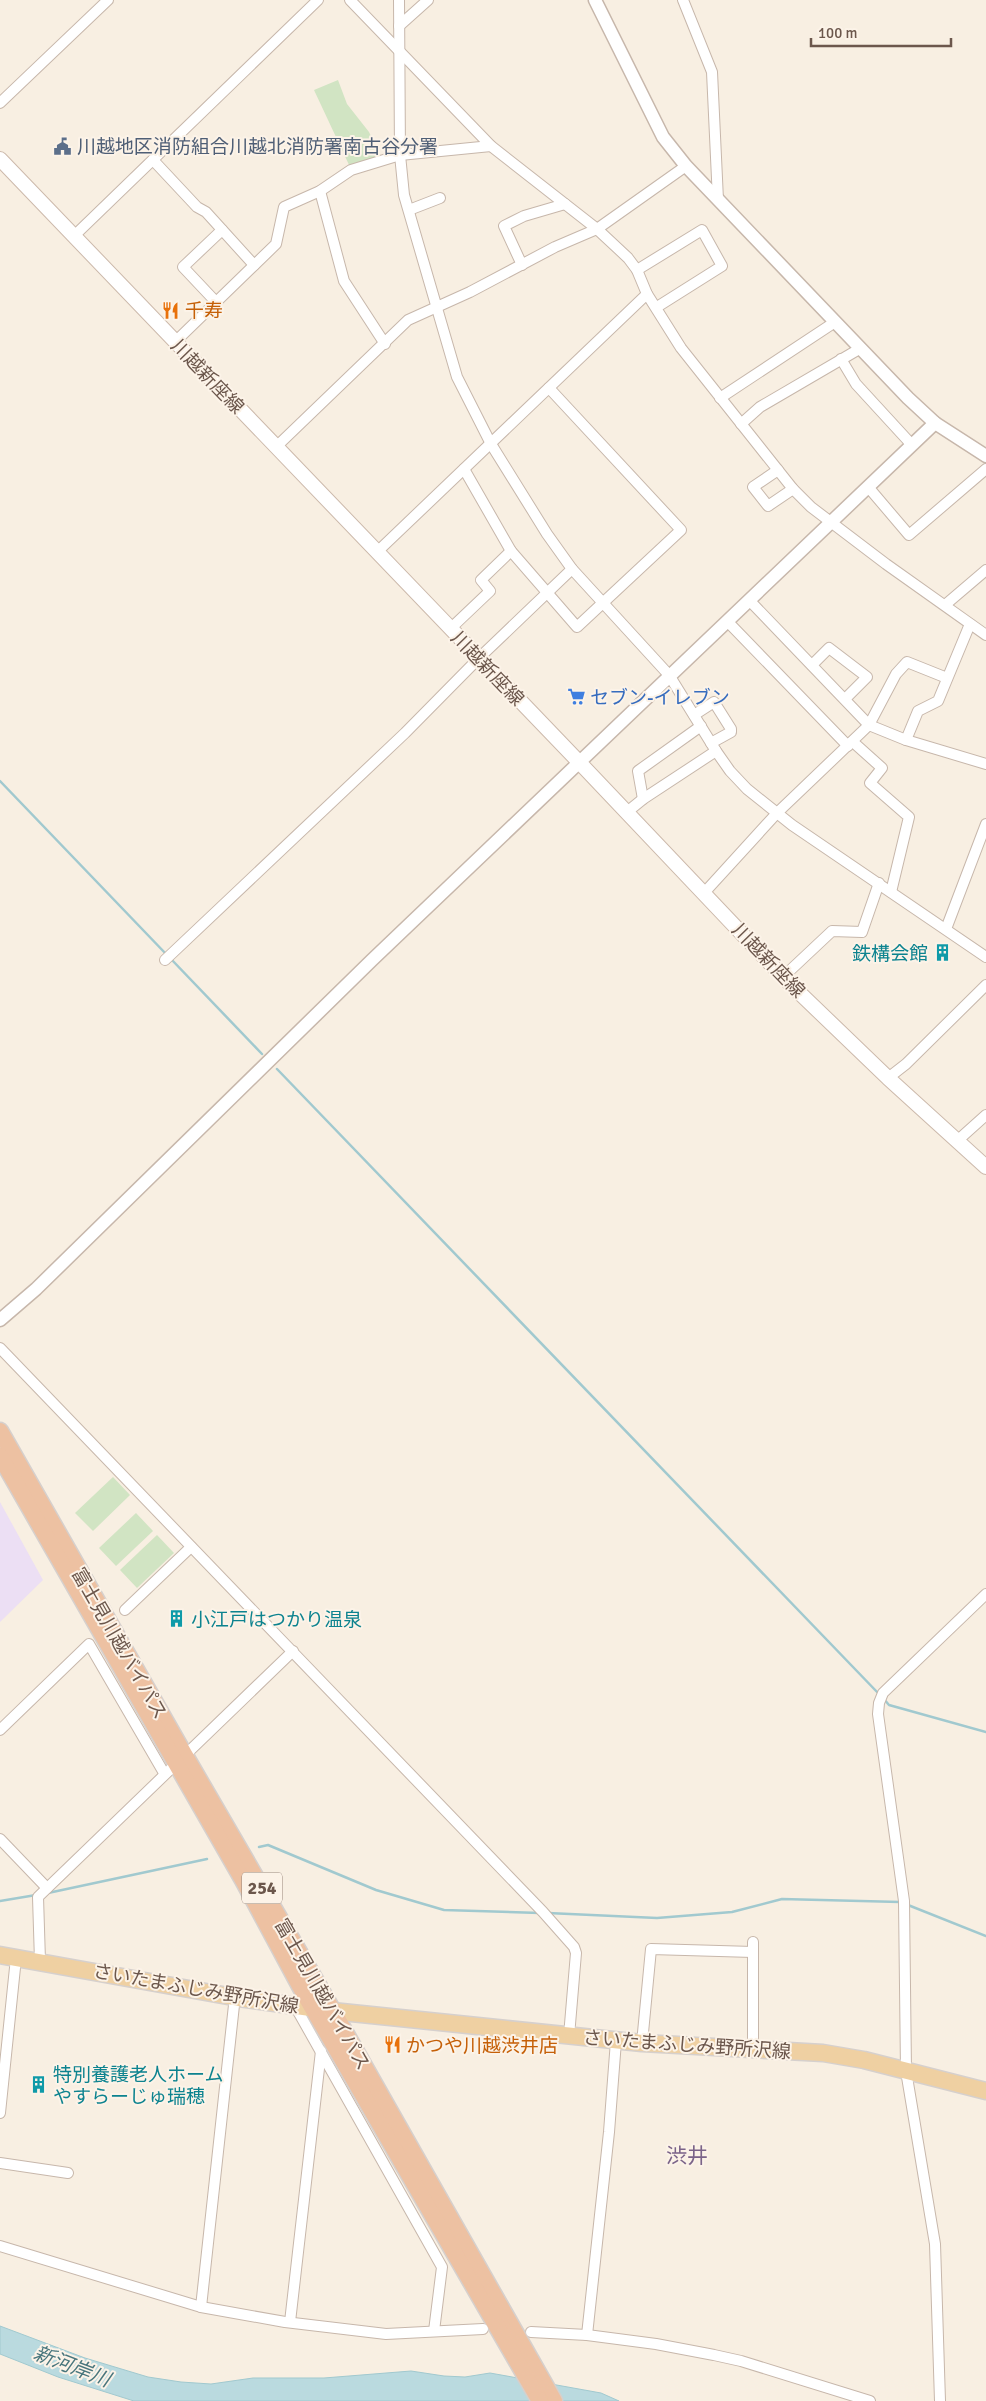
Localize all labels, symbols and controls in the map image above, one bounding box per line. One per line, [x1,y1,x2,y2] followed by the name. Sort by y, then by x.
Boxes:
[811,15,951,47] scale bar
[818,24,858,42] text: 100 m
[77,135,438,159] place label: 川越地区消防組合川越北消防署南古谷分署
[53,136,73,156] public building icon: 川越地区消防組合川越北消防署南古谷分署
[185,299,223,323] place label: 千寿
[161,300,181,320] restaurant icon: 千寿
[166,334,249,419] street label: 川越新座線
[446,626,529,711] street label: 川越新座線
[590,686,730,710] place label: セブン-イレブン
[566,687,586,707] supermarket icon: セブン-イレブン
[727,918,810,1003] street label: 川越新座線
[852,942,928,966] place label: 鉄構会館
[932,943,952,963] building icon: 鉄構会館
[66,1564,172,1723] street label: 富士見川越バイパス
[191,1608,362,1632] place label: 小江戸はつかり温泉
[167,1609,187,1629] building icon: 小江戸はつかり温泉
[242,1872,282,1904] road number: 254
[269,1915,375,2074] street label: 富士見川越バイパス
[91,1959,301,2019] street label: さいたまふじみ野所沢線
[582,2026,792,2064] street label: さいたまふじみ野所沢線
[406,2034,558,2058] place label: かつや川越渋井店
[382,2035,402,2055] restaurant icon: かつや川越渋井店
[53,2063,223,2109] place label: 特別養護老人ホーム やすらーじゅ瑞穂
[29,2075,49,2095] building icon: 特別養護老人ホーム やすらーじゅ瑞穂
[666,2143,708,2169] district label: 渋井
[30,2340,116,2393] water label: 新河岸川

